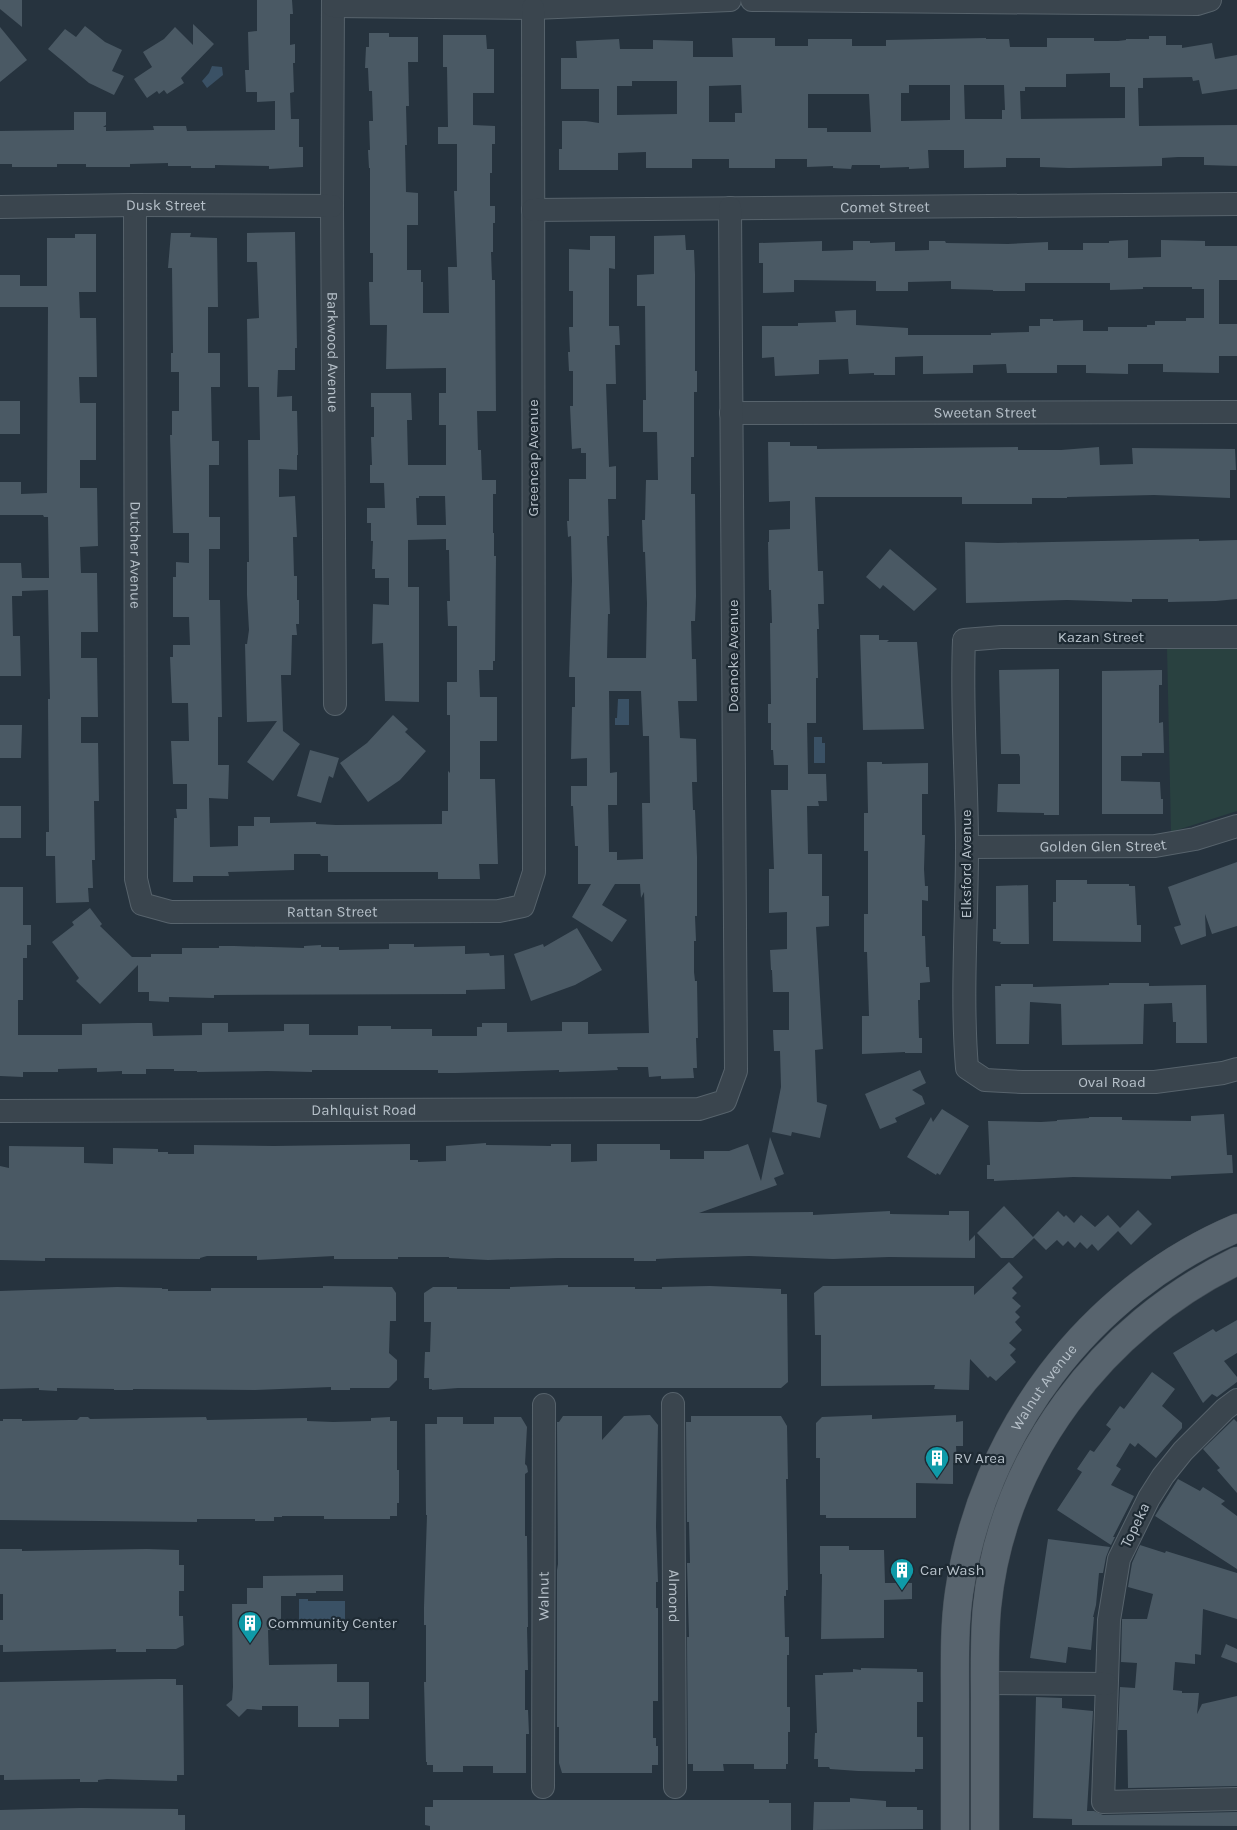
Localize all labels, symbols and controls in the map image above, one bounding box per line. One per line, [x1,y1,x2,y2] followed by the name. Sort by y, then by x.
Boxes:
[126,196,206,214] street label: Dusk Street
[840,198,930,216] street label: Comet Street
[324,292,342,412] street label: Barkwood Avenue
[524,399,542,517] street label: Greencap Avenue
[933,403,1037,422] street label: Sweetan Street
[126,501,145,609] street label: Dutcher Avenue
[724,600,742,712] street label: Doanoke Avenue
[1058,628,1145,646] street label: Kazan Street
[957,809,975,919] street label: Elksford Avenue
[1040,835,1168,856] street label: Golden Glen Street
[287,902,378,921] street label: Rattan Street
[1078,1073,1146,1091] street label: Oval Road
[311,1101,417,1119] street label: Dahlquist Road
[1007,1340,1081,1434] street label: Walnut Avenue
[924,1445,950,1479] building icon: RV Area
[954,1449,1005,1467] place label: RV Area
[1116,1500,1154,1550] street label: Topeka
[889,1557,915,1591] building icon: Car Wash
[920,1561,985,1579] place label: Car Wash
[665,1569,683,1623] street label: Almond
[534,1571,553,1621] street label: Walnut
[237,1610,263,1644] building icon: Community Center
[268,1614,398,1632] place label: Community Center

